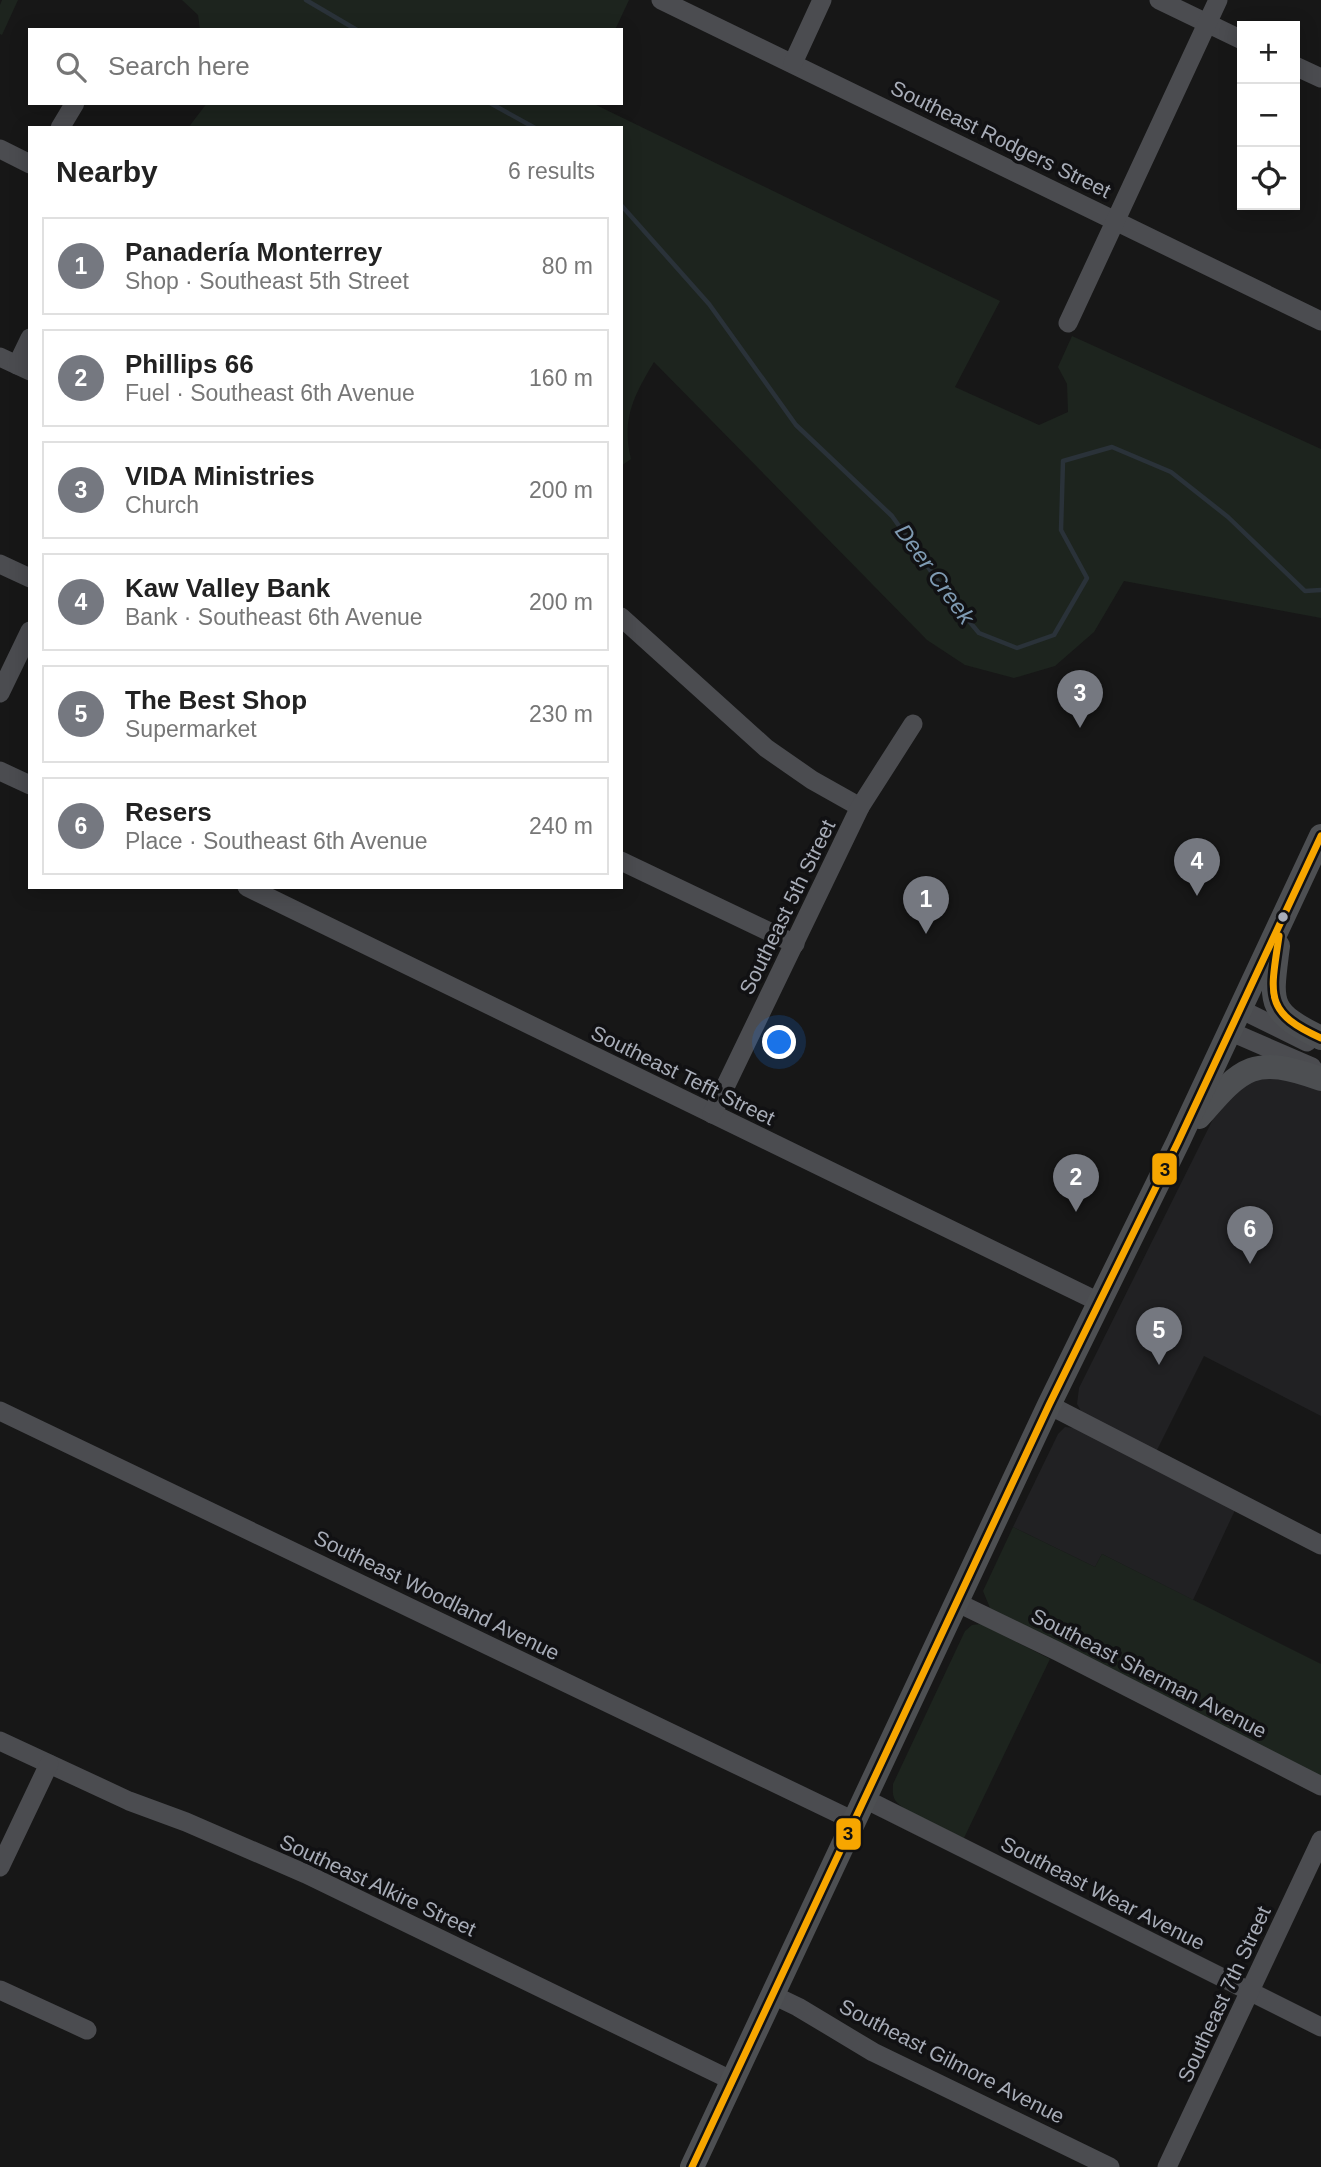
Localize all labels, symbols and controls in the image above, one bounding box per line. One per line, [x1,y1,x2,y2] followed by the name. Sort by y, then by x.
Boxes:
[1237,21,1300,210] map controls
[1237,21,1300,84] button: +
[28,28,623,105] search box
[52,48,90,86] icon: search
[108,51,250,81] text: Search here
[887,76,1115,202] street label: Southeast Rodgers Street
[1237,84,1300,147] button: −
[1237,147,1300,210] button: locate
[56,155,158,188] text: Nearby
[508,158,595,184] text: 6 results
[125,237,382,267] text: Panadería Monterrey
[75,253,87,279] text: 1
[542,253,593,279] text: 80 m
[125,268,409,294] text: Shop · Southeast 5th Street
[125,349,254,379] text: Phillips 66
[75,365,87,391] text: 2
[529,365,593,391] text: 160 m
[125,380,415,406] text: Fuel · Southeast 6th Avenue
[125,461,315,491] text: VIDA Ministries
[75,477,87,503] text: 3
[529,477,593,503] text: 200 m
[125,492,199,518] text: Church
[890,519,981,630] water label: Deer Creek
[125,573,330,603] text: Kaw Valley Bank
[75,589,87,615] text: 4
[529,589,593,615] text: 200 m
[125,604,423,630] text: Bank · Southeast 6th Avenue
[1057,670,1103,728] pin: 3
[125,685,307,715] text: The Best Shop
[75,701,87,727] text: 5
[529,701,593,727] text: 230 m
[125,716,257,742] text: Supermarket
[125,797,212,827] text: Resers
[75,813,87,839] text: 6
[529,813,593,839] text: 240 m
[735,816,839,998] street label: Southeast 5th Street
[125,828,428,854] text: Place · Southeast 6th Avenue
[1174,838,1220,896] pin: 4
[903,876,949,934] pin: 1
[1276,910,1290,924] unlabelled marker
[588,1021,779,1130] street label: Southeast Tefft Street
[762,1025,796,1059] your location
[1151,1152,1178,1186] line badge: 3
[1053,1154,1099,1212] pin: 2
[1160,1159,1170,1180] text: 3
[1227,1206,1273,1264] pin: 6
[1136,1307,1182,1365] pin: 5
[311,1525,563,1665] street label: Southeast Woodland Avenue
[1027,1603,1271,1743] street label: Southeast Sherman Avenue
[835,1817,862,1851] line badge: 3
[843,1823,853,1844] text: 3
[276,1829,480,1941] street label: Southeast Alkire Street
[997,1832,1209,1954] street label: Southeast Wear Avenue
[1173,1902,1275,2086] street label: Southeast 7th Street
[836,1994,1068,2128] street label: Southeast Gilmore Avenue

